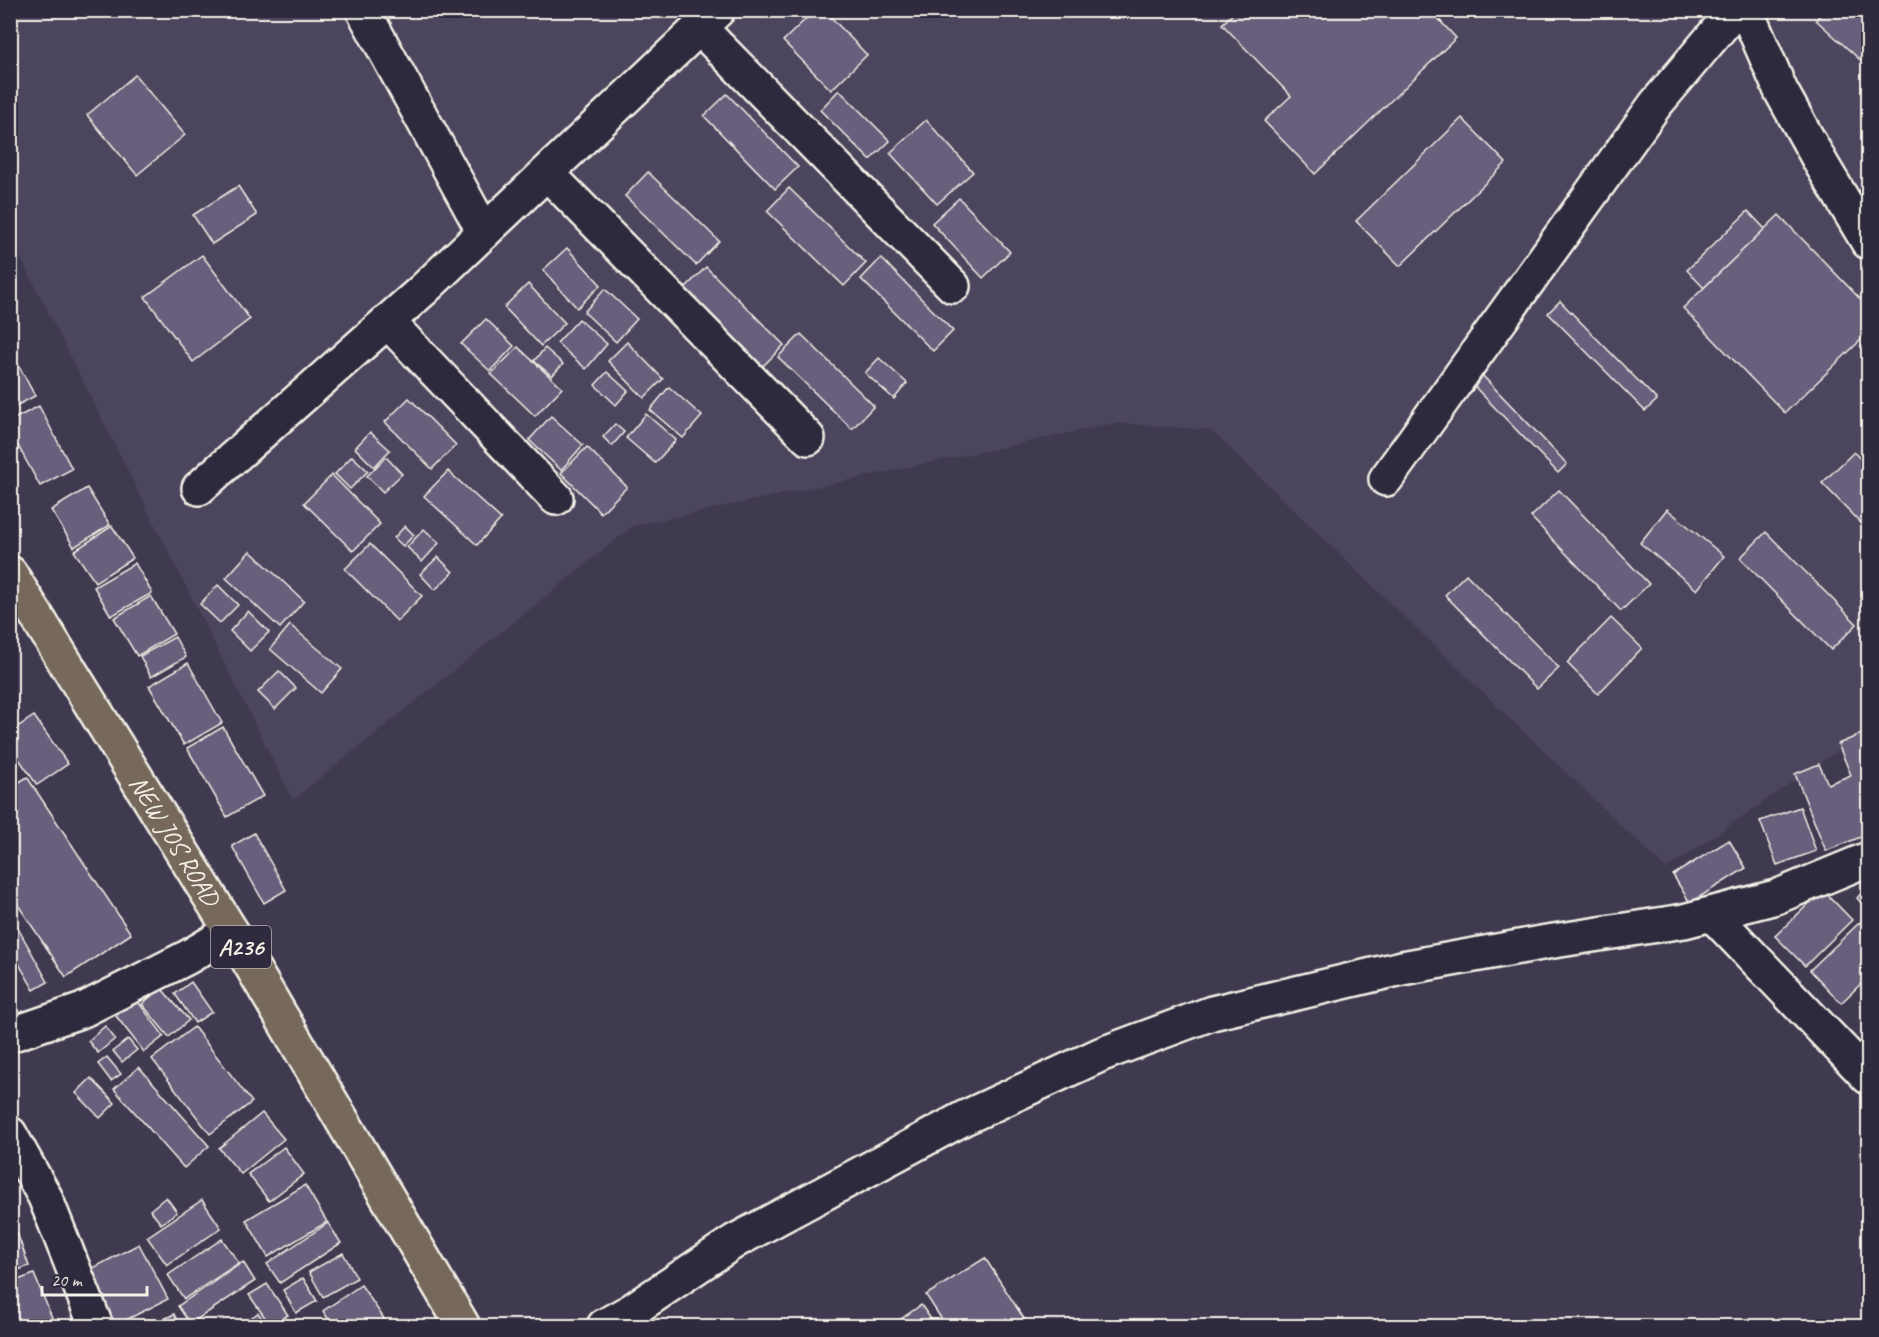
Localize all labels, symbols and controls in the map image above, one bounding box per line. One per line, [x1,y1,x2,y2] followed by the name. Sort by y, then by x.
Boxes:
[122,769,229,914] street label: NEW JOS ROAD
[211,926,271,968] road number: A236
[42,1259,147,1297] scale bar
[51,1269,84,1291] text: 20 m

